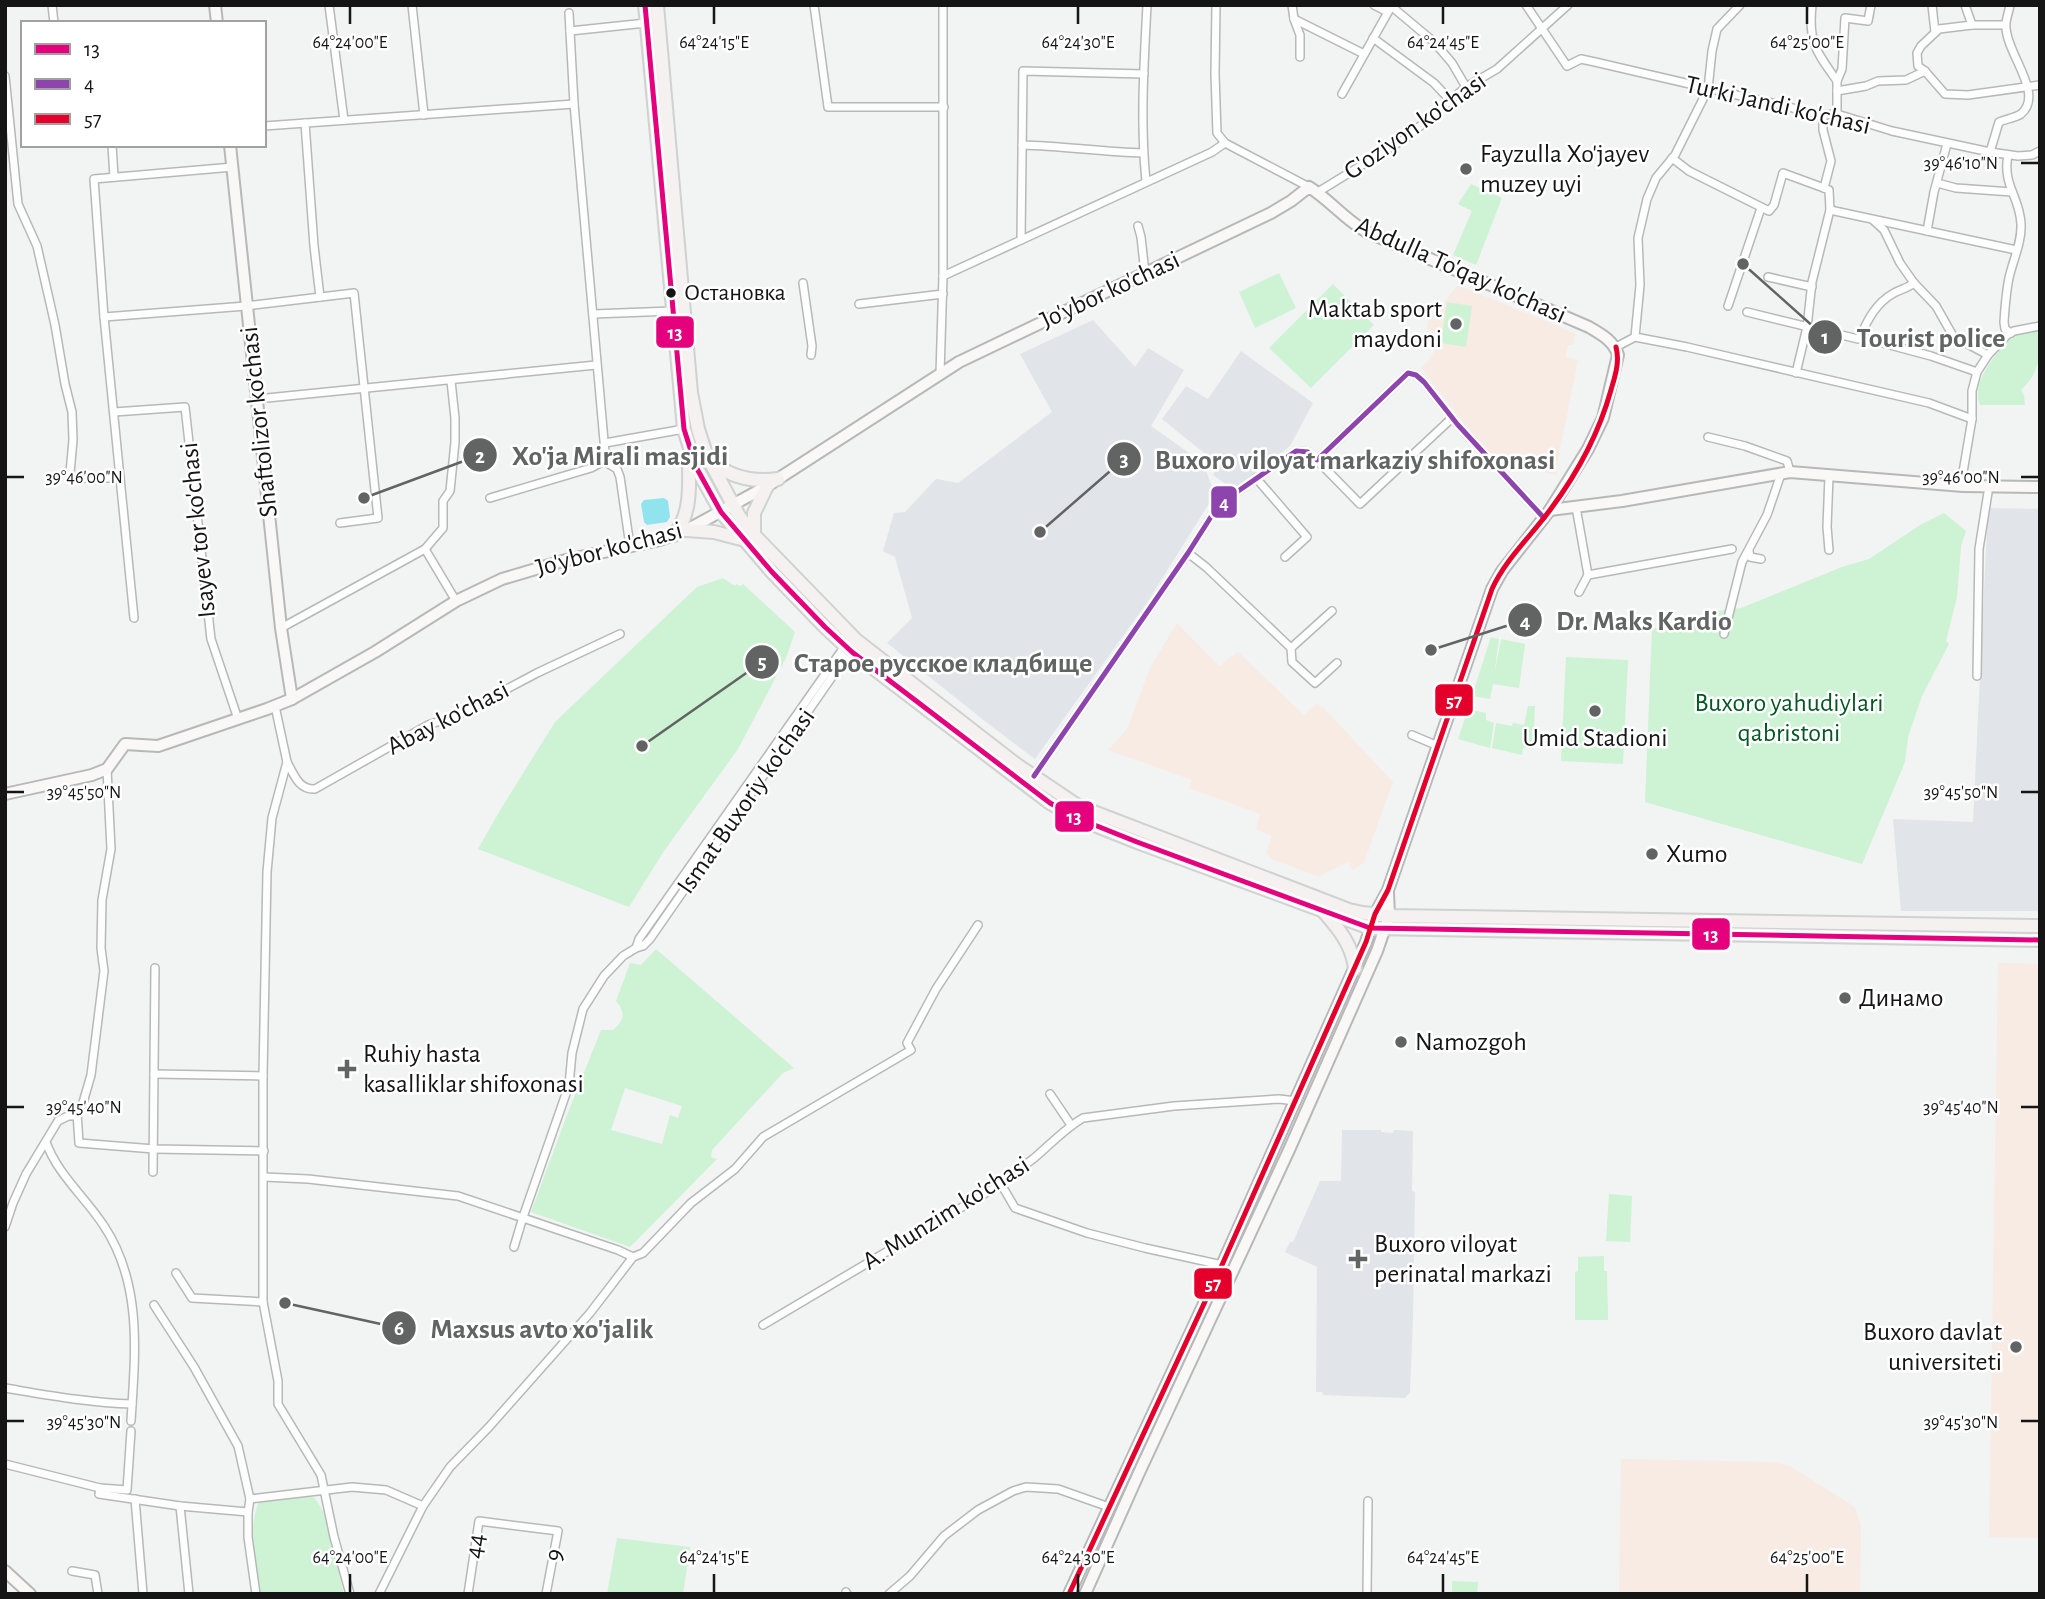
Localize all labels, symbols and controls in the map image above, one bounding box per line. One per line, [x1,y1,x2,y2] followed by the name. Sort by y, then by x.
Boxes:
[21,21,266,147] legend
[313,34,388,52] text: 64°24'00"E
[679,34,749,52] text: 64°24'15"E
[1042,34,1115,52] text: 64°24'30"E
[1407,34,1479,52] text: 64°24'45"E
[1770,34,1844,52] text: 64°25'00"E
[84,39,100,60] text: 13
[1339,67,1491,185] street label: G'oziyon ko'chasi
[1683,71,1873,139] street label: Turki Jandi ko'chasi
[84,74,94,95] text: 4
[84,109,102,130] text: 57
[1480,141,1649,197] place label: Fayzulla Xo'jayev muzey uyi
[1924,155,1998,173] text: 39°46'10"N
[1458,161,1474,177] marker: Fayzulla Xo'jayev muzey uyi
[1352,212,1570,328] street label: Abdulla To'qay ko'chasi
[1036,246,1184,334] street label: Jo'ybor ko'chasi
[684,281,786,305] place label: Остановка
[664,286,678,300] marker: Остановка
[1308,296,1442,352] place label: Maktab sport maydoni
[1807,313,2019,362] callout: Tourist police
[655,315,695,349] line badge: 13
[1448,316,1464,332] marker: Maktab sport maydoni
[667,324,683,343] text: 13
[236,325,282,519] street label: Shaftolizor ko'chasi
[1856,325,2006,353] text: Tourist police
[1821,327,1829,348] text: 1
[463,431,743,480] callout: Xo'ja Mirali masjidi
[1106,434,1570,483] callout: Buxoro viloyat markaziy shifoxonasi
[176,441,220,619] street label: Isayev tor ko'chasi
[512,443,728,471] text: Xo'ja Mirali masjidi
[475,446,485,467] text: 2
[1155,447,1555,475] text: Buxoro viloyat markaziy shifoxonasi
[1119,449,1129,470] text: 3
[45,469,123,487] text: 39°46'00"N
[1922,469,2000,487] text: 39°46'00"N
[1210,485,1238,519] line badge: 4
[1219,494,1229,513] text: 4
[533,517,685,581] street label: Jo'ybor ko'chasi
[1507,596,1746,645] callout: Dr. Maks Kardio
[1556,608,1732,636] text: Dr. Maks Kardio
[1520,611,1530,632] text: 4
[744,637,1106,686] callout: Старое русское кладбище
[794,650,1092,678] text: Старое русское кладбище
[757,652,767,673] text: 5
[383,676,513,760] street label: Abay ko'chasi
[1434,683,1474,717] line badge: 57
[1694,690,1884,746] park label: Buxoro yahudiylari qabristoni
[1446,692,1462,711] text: 57
[1587,703,1603,719] marker: Umid Stadioni
[672,704,820,898] street label: Ismat Buxoriy ko'chasi
[1522,725,1668,751] place label: Umid Stadioni
[47,784,121,802] text: 39°45'50"N
[1924,784,1998,802] text: 39°45'50"N
[1054,800,1095,833] line badge: 13
[1066,808,1082,827] text: 13
[1666,841,1728,867] place label: Xumo
[1644,846,1660,862] marker: Xumo
[1691,917,1731,951] line badge: 13
[1703,926,1719,945] text: 13
[1859,985,1943,1011] place label: Динамо
[1837,990,1853,1006] marker: Динамо
[1415,1029,1527,1055] place label: Namozgoh
[1393,1034,1409,1050] marker: Namozgoh
[363,1041,584,1097] place label: Ruhiy hasta kasalliklar shifoxonasi
[337,1059,357,1079] marker: Ruhiy hasta kasalliklar shifoxonasi
[46,1099,122,1117] text: 39°45'40"N
[1923,1099,1999,1117] text: 39°45'40"N
[858,1151,1034,1275] street label: A. Munzim ko'chasi
[1374,1231,1552,1287] place label: Buxoro viloyat perinatal markazi
[1348,1249,1368,1269] marker: Buxoro viloyat perinatal markazi
[1193,1267,1233,1300] line badge: 57
[1205,1275,1221,1294] text: 57
[381,1303,667,1352] callout: Maxsus avto xo'jalik
[431,1316,654,1344] text: Maxsus avto xo'jalik
[394,1318,404,1339] text: 6
[1863,1319,2002,1375] place label: Buxoro davlat universiteti
[2008,1339,2024,1355] marker: Buxoro davlat universiteti
[47,1414,121,1432] text: 39°45'30"N
[1924,1414,1998,1432] text: 39°45'30"N
[460,1532,490,1560] street label: 44
[540,1547,568,1563] street label: 9
[313,1549,388,1567] text: 64°24'00"E
[679,1549,749,1567] text: 64°24'15"E
[1042,1549,1115,1567] text: 64°24'30"E
[1407,1549,1479,1567] text: 64°24'45"E
[1770,1549,1844,1567] text: 64°25'00"E

